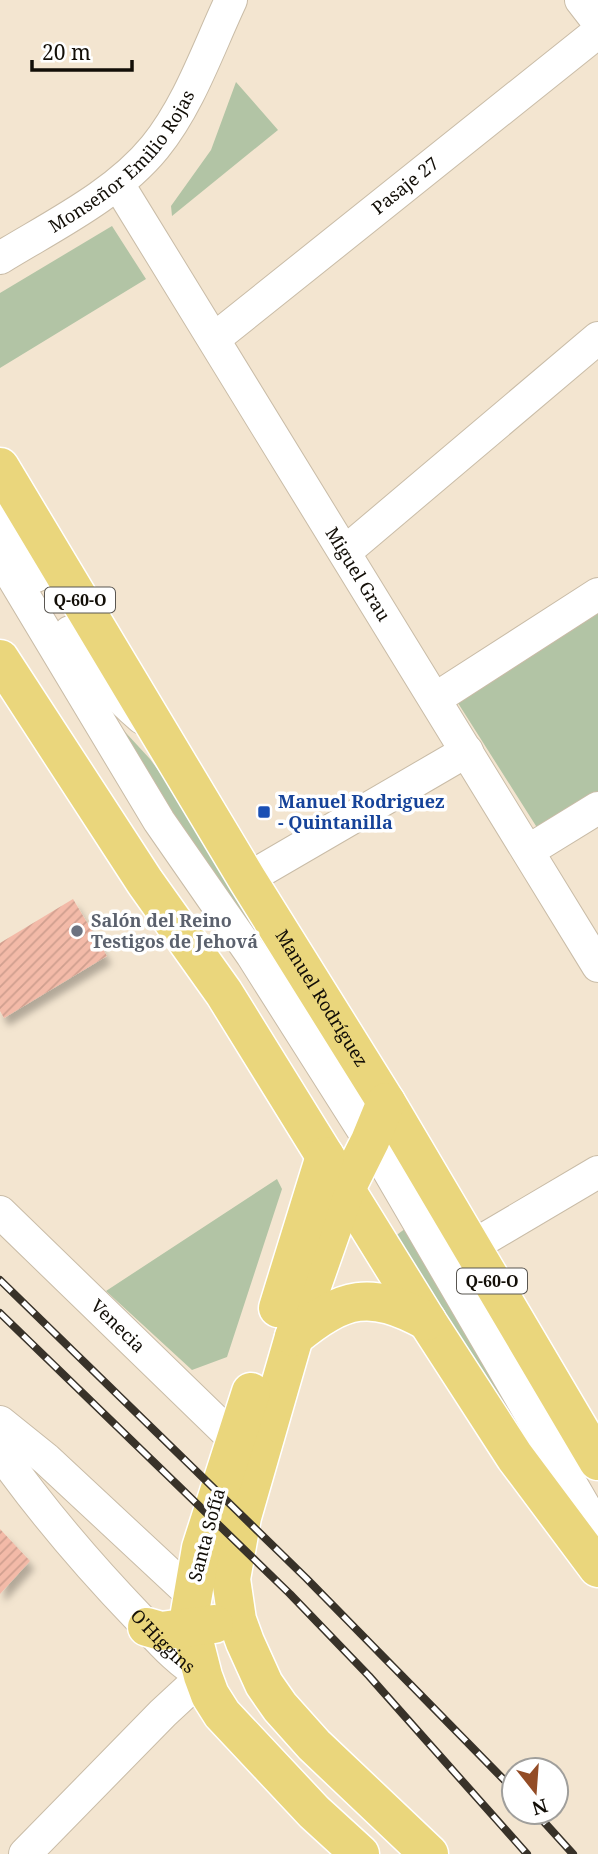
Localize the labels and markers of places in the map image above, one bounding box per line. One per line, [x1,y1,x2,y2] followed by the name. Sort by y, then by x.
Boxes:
[278,789,444,834] place label: Manuel Rodriguez - Quintanilla
[256,804,272,820] marker: Manuel Rodriguez - Quintanilla
[91,908,258,953] place label: Salón del Reino Testigos de Jehová
[69,923,85,939] marker: Salón del Reino Testigos de Jehová

